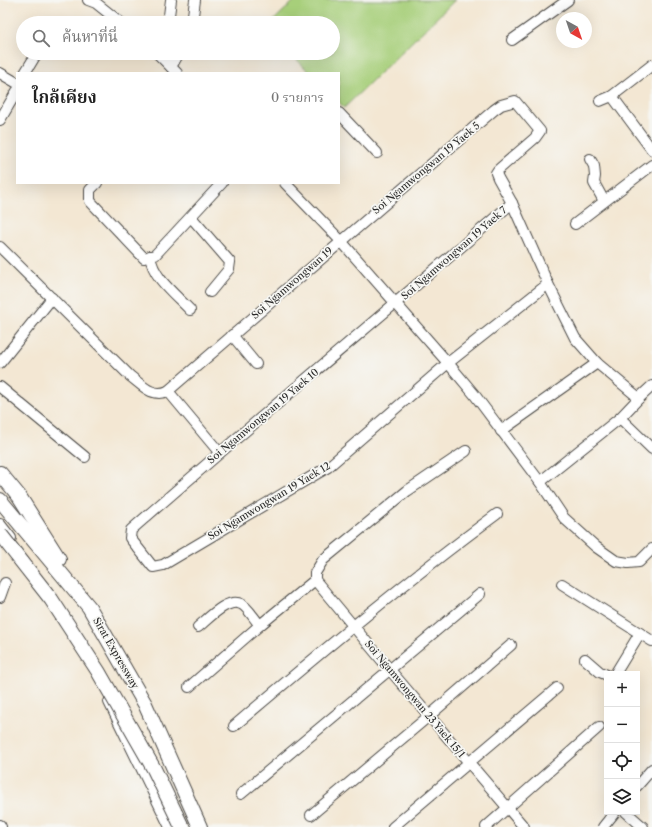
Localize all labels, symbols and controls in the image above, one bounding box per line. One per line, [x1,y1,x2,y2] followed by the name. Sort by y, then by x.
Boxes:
[556,12,592,48] north arrow
[16,16,340,60] search box
[30,27,52,49] icon: search
[62,27,118,46] text: ค้นหาที่นี่
[32,87,97,107] text: ใกล้เคียง
[271,89,324,105] text: 0 รายการ
[370,119,482,217] street label: Soi Ngamwongwan 19 Yaek 5
[398,203,510,302] street label: Soi Ngamwongwan 19 Yaek 7
[249,244,335,322] street label: Soi Ngamwongwan 19
[205,366,321,466] street label: Soi Ngamwongwan 19 Yaek 10
[205,459,333,543] street label: Soi Ngamwongwan 19 Yaek 12
[90,615,142,691] street label: Sirat Expressway
[362,638,469,761] street label: Soi Ngamwongwan 23 Yaek 15/1
[604,671,640,815] map controls
[604,671,640,707] button: +
[604,707,640,743] button: −
[604,743,640,779] button: locate
[604,779,640,815] button: layers

